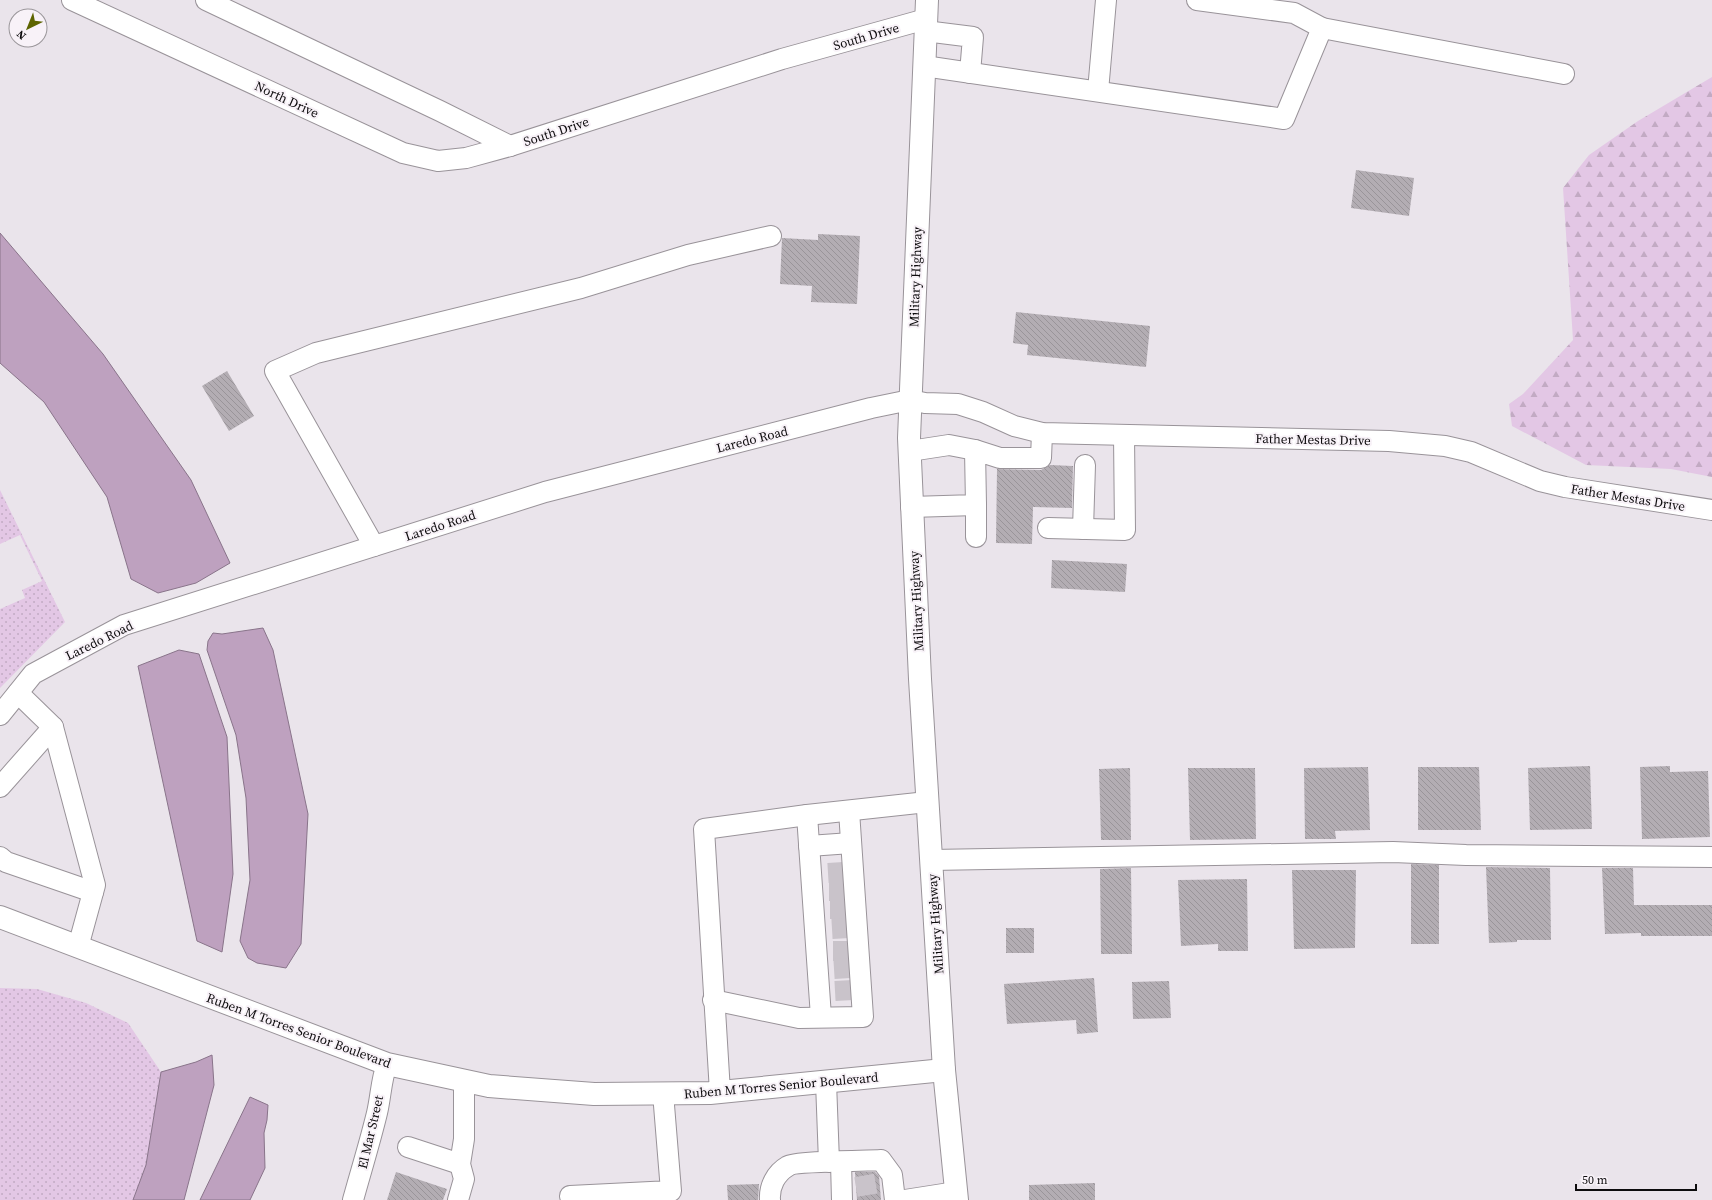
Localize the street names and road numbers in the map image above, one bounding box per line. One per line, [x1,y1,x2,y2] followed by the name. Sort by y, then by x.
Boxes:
[831,19,901,54] street label: South Drive
[252,77,322,122] street label: North Drive
[521,113,591,150] street label: South Drive
[905,226,926,328] street label: Military Highway
[715,422,790,457] street label: Laredo Road
[1255,430,1371,449] street label: Father Mestas Drive
[1570,480,1687,515] street label: Father Mestas Drive
[403,506,478,545] street label: Laredo Road
[905,550,928,652] street label: Military Highway
[63,616,136,664] street label: Laredo Road
[923,873,947,975] street label: Military Highway
[204,989,394,1072] street label: Ruben M Torres Senior Boulevard
[683,1068,880,1102] street label: Ruben M Torres Senior Boulevard
[354,1093,387,1171] street label: El Mar Street

